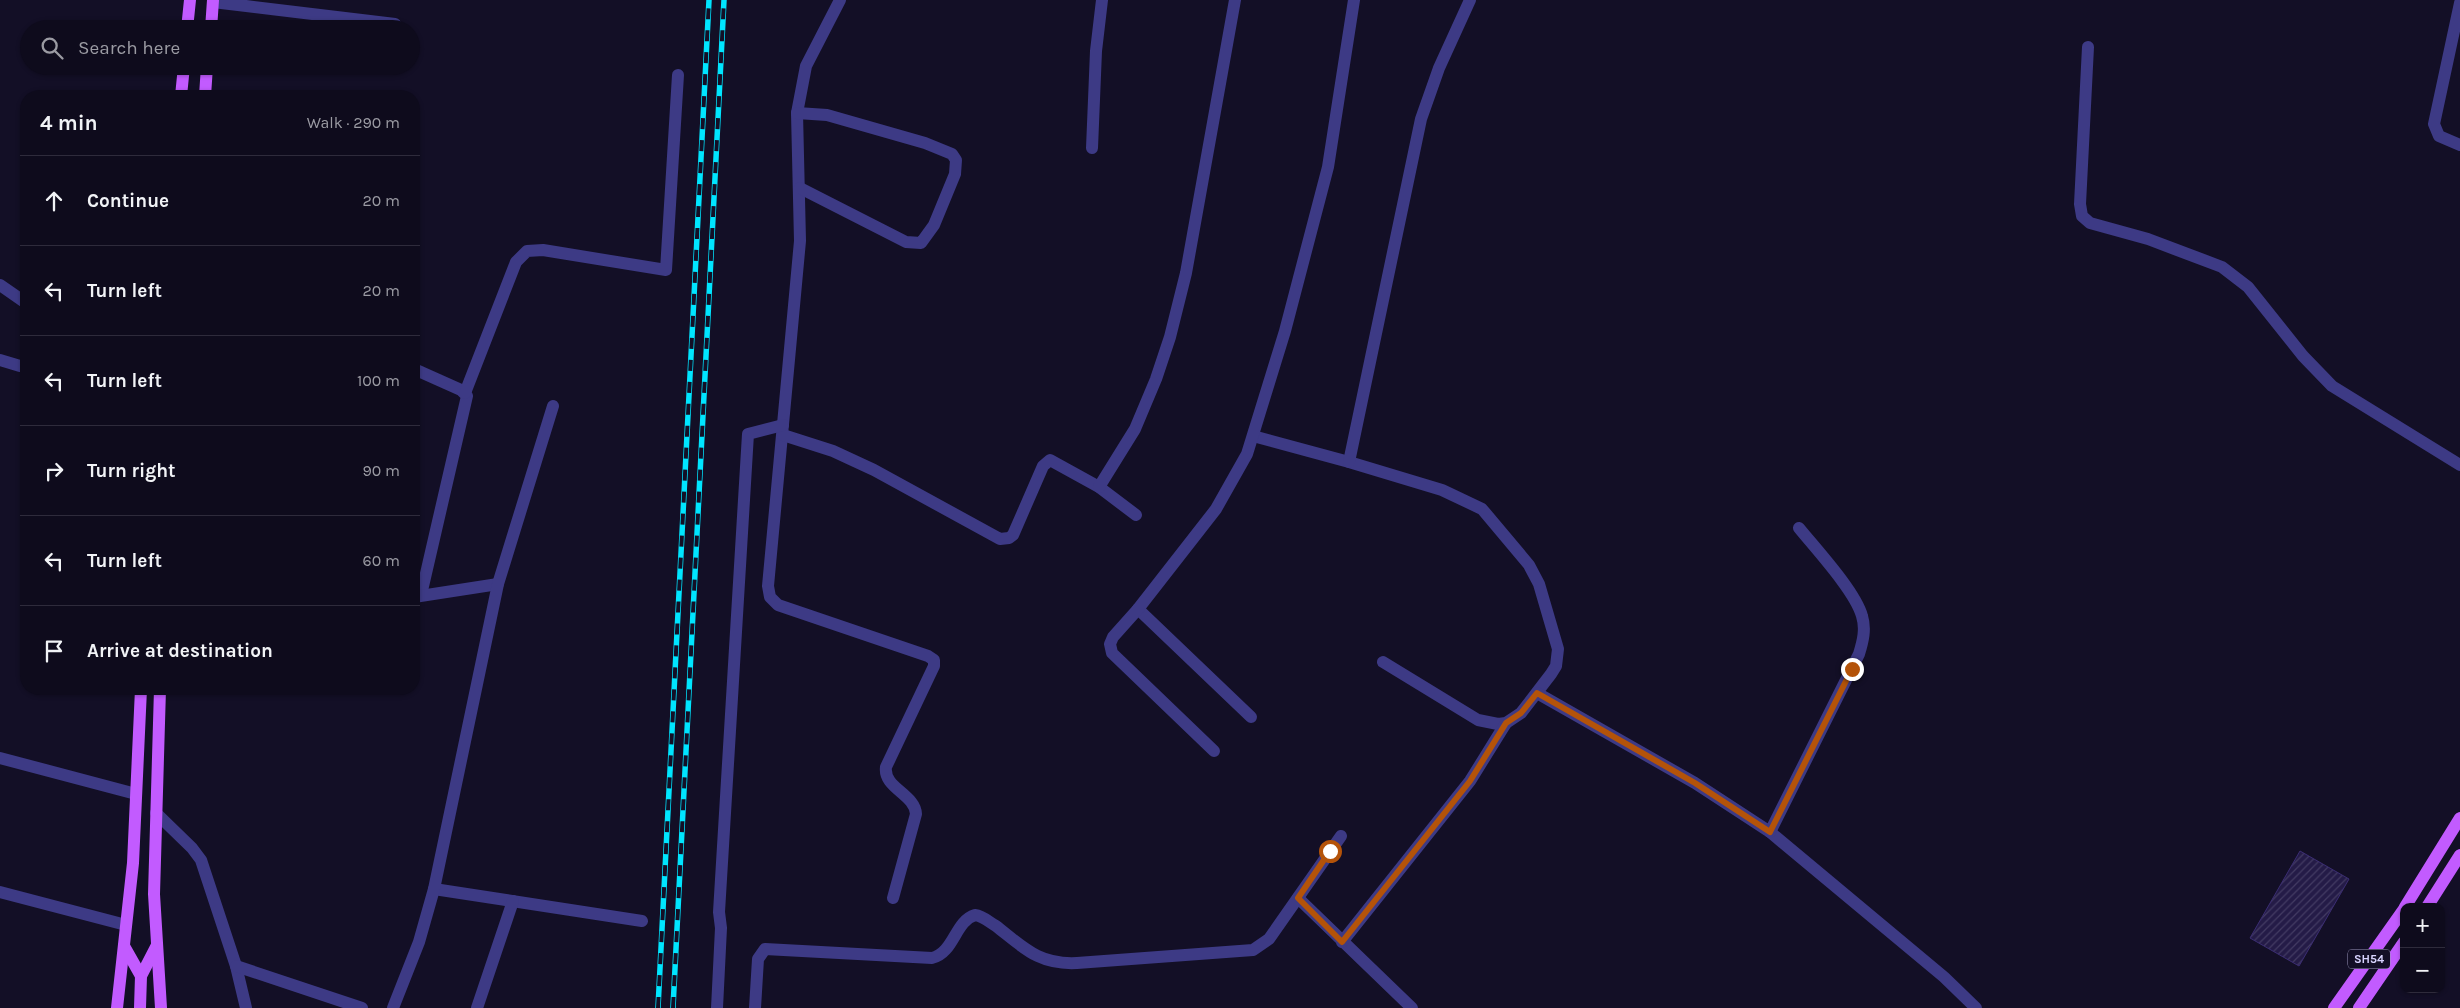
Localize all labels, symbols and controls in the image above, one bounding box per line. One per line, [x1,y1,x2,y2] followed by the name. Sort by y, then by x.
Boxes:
[20,20,420,75] search box
[38,34,66,62] icon: search
[78,37,180,59] text: Search here
[40,111,98,135] text: 4 min
[307,113,400,132] text: Walk · 290 m
[40,187,68,215] icon: ahead
[87,190,169,212] text: Continue
[362,191,400,210] text: 20 m
[40,277,68,305] icon: left
[87,280,162,302] text: Turn left
[362,281,400,300] text: 20 m
[40,367,68,395] icon: left
[87,370,162,392] text: Turn left
[357,371,400,390] text: 100 m
[40,457,68,485] icon: right
[87,460,176,482] text: Turn right
[362,461,400,480] text: 90 m
[40,547,68,575] icon: left
[87,550,162,572] text: Turn left
[363,551,400,570] text: 60 m
[40,637,68,665] icon: arrive
[87,640,273,662] text: Arrive at destination
[1841,658,1864,681] route end
[1319,840,1342,863] route start
[2400,903,2445,993] map controls
[2400,903,2445,948] button: +
[2400,948,2445,993] button: −
[2348,950,2390,969] road number: SH54

